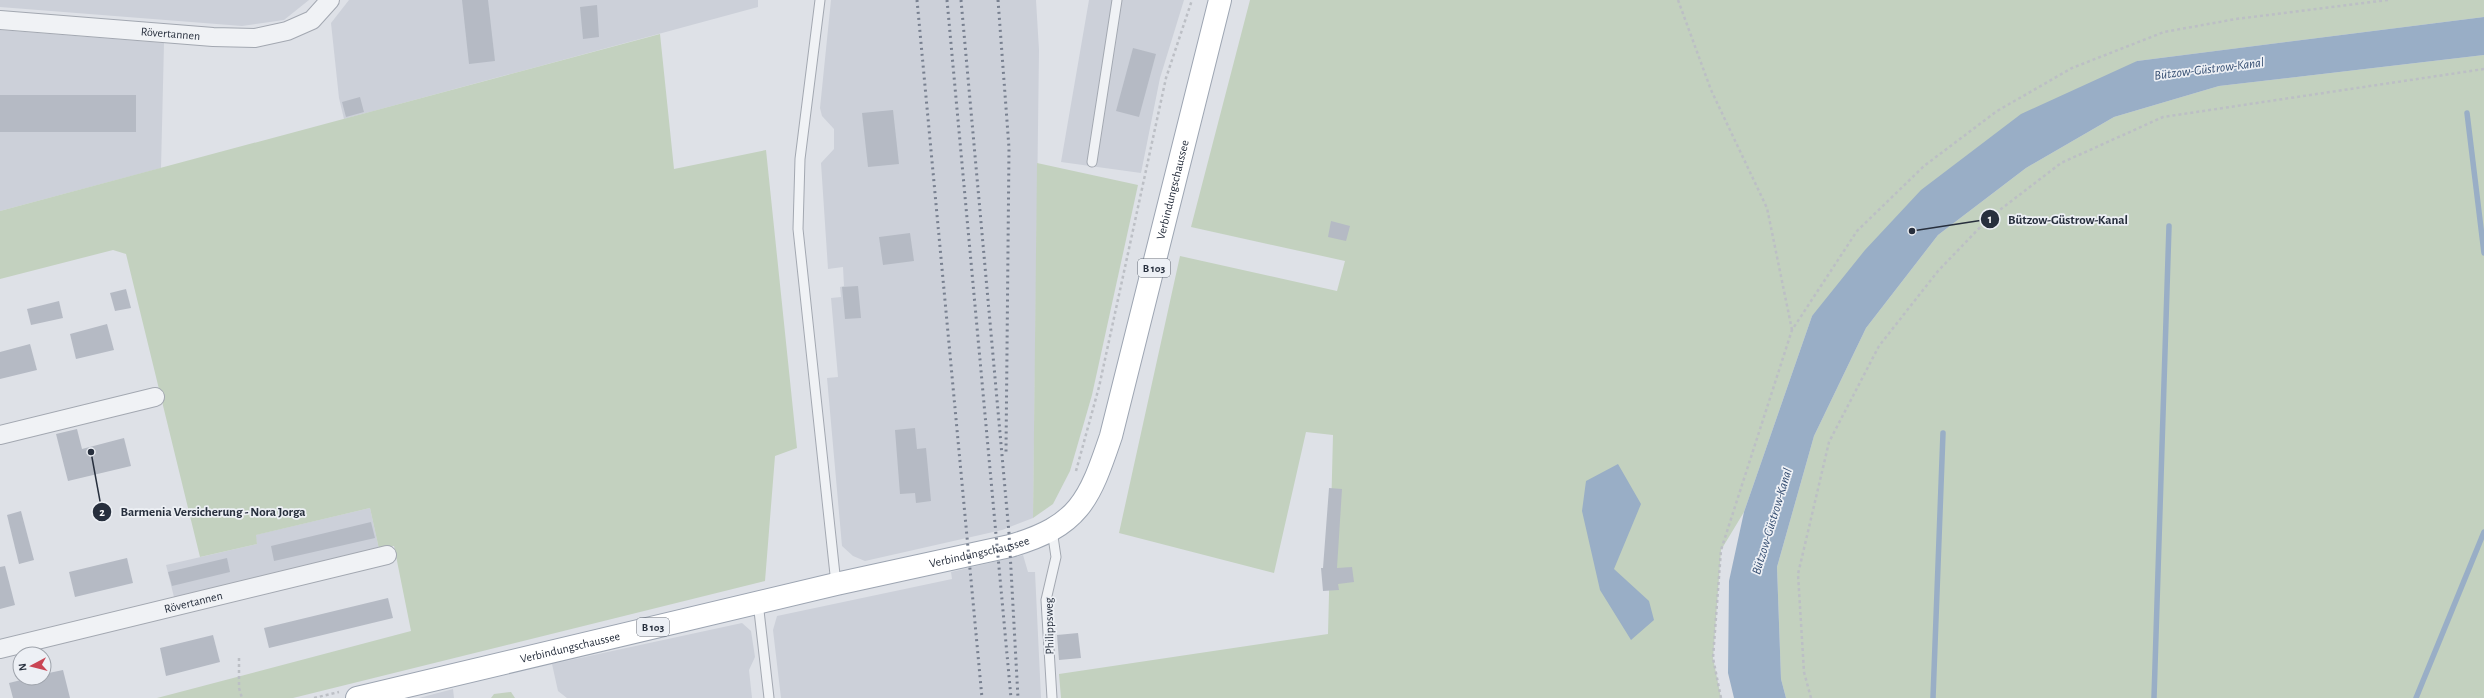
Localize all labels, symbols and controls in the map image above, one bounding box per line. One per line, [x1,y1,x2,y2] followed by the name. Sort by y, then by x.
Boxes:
[140,25,201,42] street label: Rövertannen
[2154,56,2265,83] water label: Bützow-Güstrow-Kanal
[1154,139,1191,241] street label: Verbindungschaussee
[1980,207,2136,232] callout: Bützow-Güstrow-Kanal
[1988,213,1992,225] text: 1
[2008,214,2128,227] text: Bützow-Güstrow-Kanal
[1138,259,1170,277] road number: B 103
[1750,467,1795,576] water label: Bützow-Güstrow-Kanal
[92,499,313,524] callout: Barmenia Versicherung - Nora Jorga
[99,506,105,518] text: 2
[120,506,306,519] text: Barmenia Versicherung - Nora Jorga
[928,534,1031,569] street label: Verbindungschaussee
[163,589,224,615] street label: Rövertannen
[1043,597,1055,655] street label: Philippsweg
[637,618,669,636] road number: B 103
[519,630,621,665] street label: Verbindungschaussee
[12,646,52,686] north arrow
[17,663,28,672] text: N

